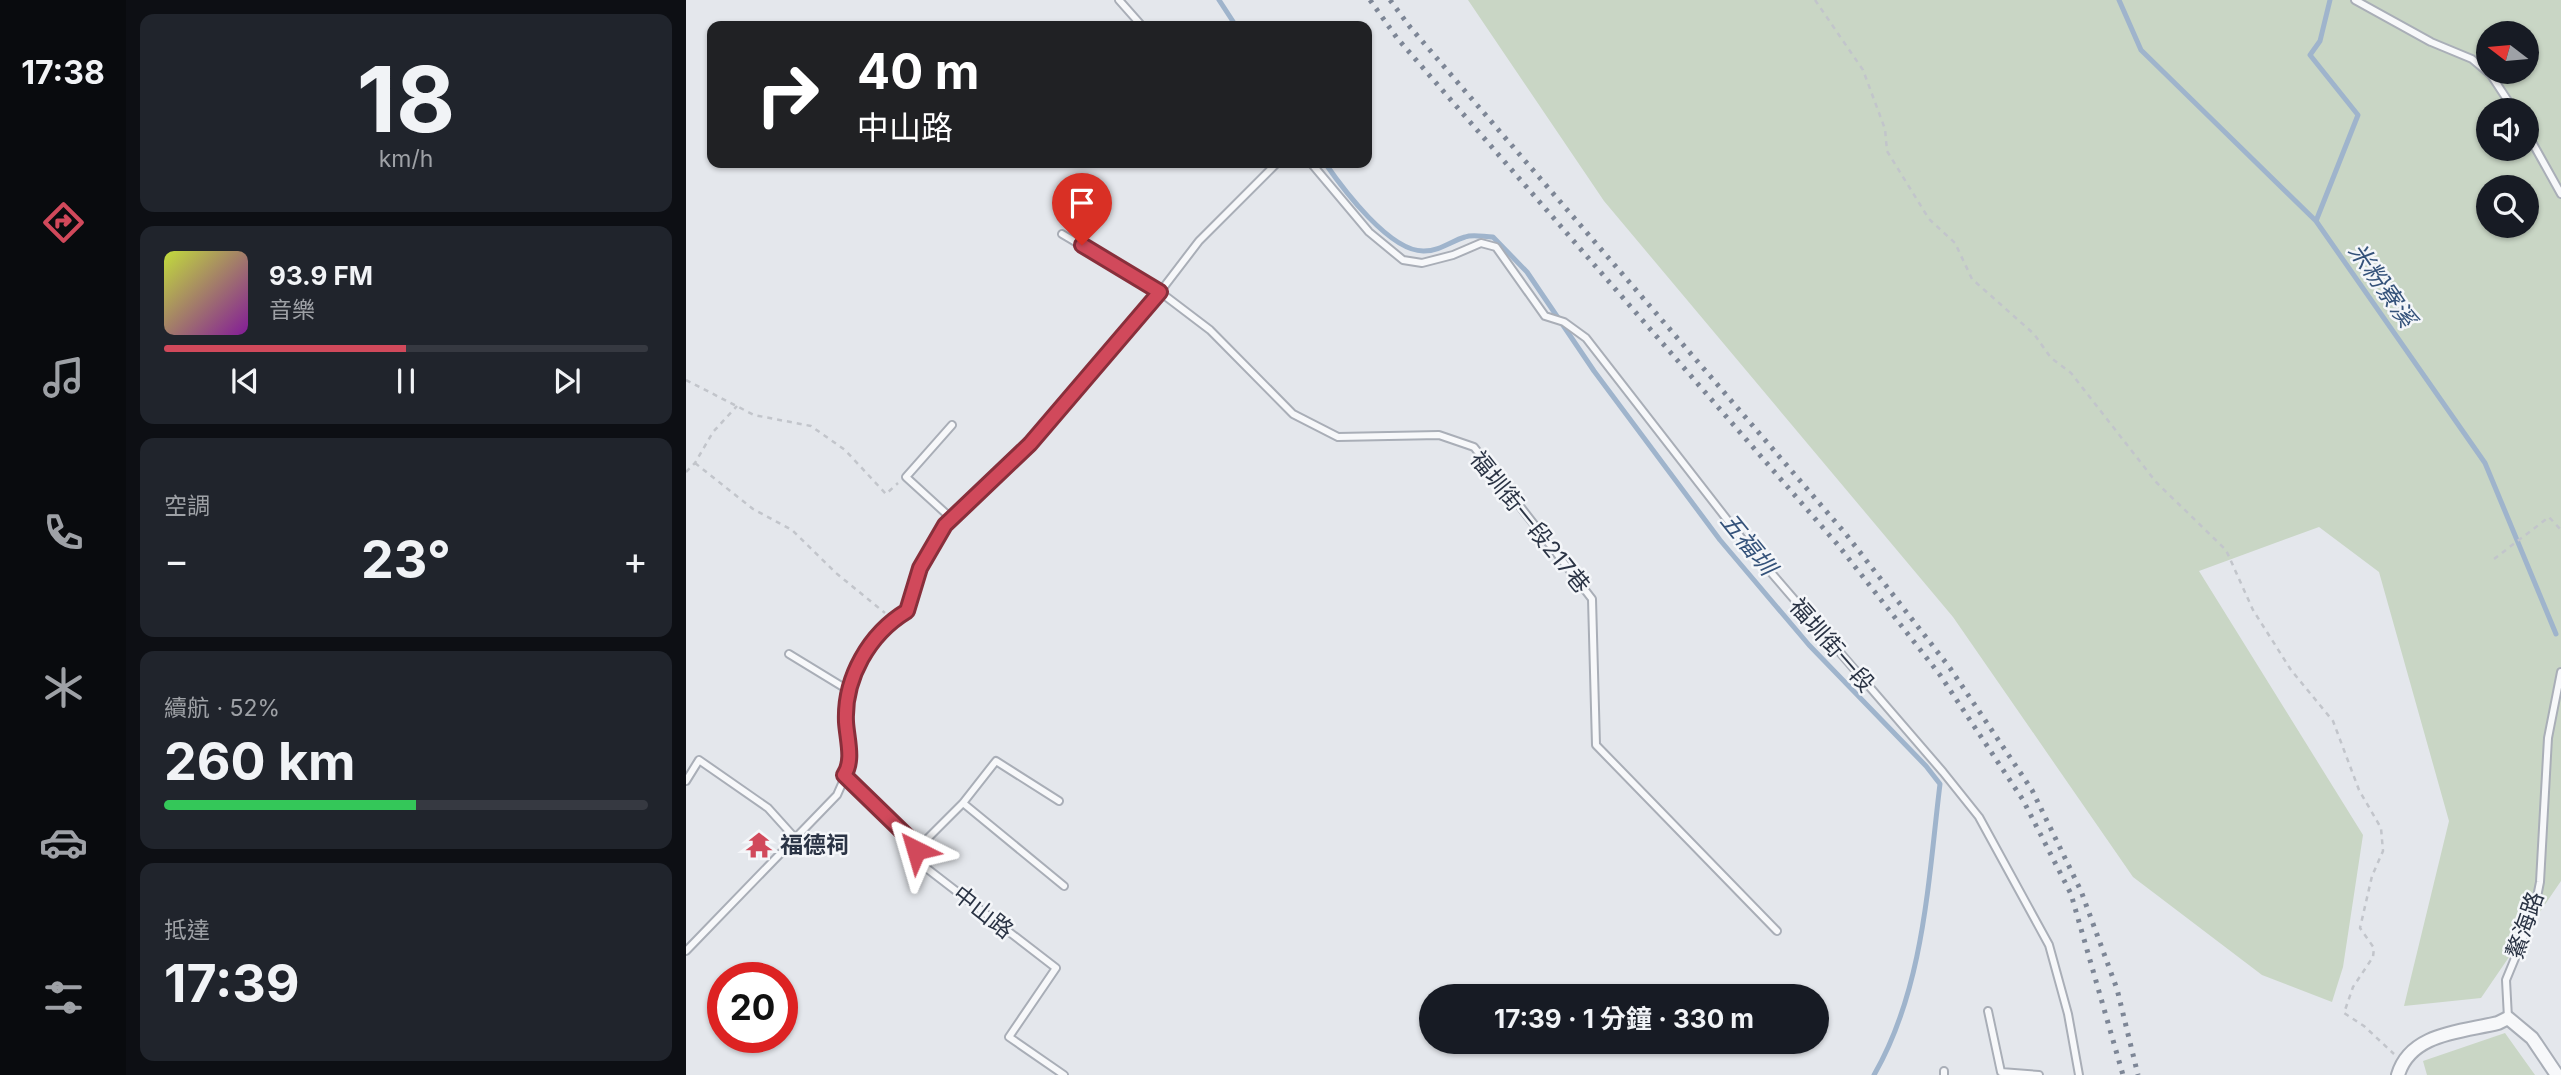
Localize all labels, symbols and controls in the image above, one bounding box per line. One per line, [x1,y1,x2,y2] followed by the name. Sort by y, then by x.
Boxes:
[2476,21,2539,84] north arrow
[2476,21,2539,238] map controls
[857,42,980,101] text: 40 m
[357,44,455,154] text: 18
[742,49,833,140] icon: right
[21,53,105,92] text: 17:38
[2476,98,2539,161] button: sound
[857,108,953,147] text: 中山路
[379,145,433,173] text: km/h
[1052,173,1112,245] pin
[2476,175,2539,238] button: search
[1063,184,1101,222] icon: arrive
[39,198,88,247] icon: directions
[2343,237,2424,335] water label: 米粉寮溪
[269,260,373,291] text: 93.9 FM
[269,296,315,324] text: 音樂
[39,353,88,402] icon: music
[226,362,264,400] icon: previous
[387,362,425,400] icon: pause
[548,362,586,400] icon: next
[1464,445,1596,599] street label: 福圳街一段217巷
[164,492,210,520] text: 空調
[1714,507,1784,583] water label: 五福圳
[39,508,88,557] icon: phone
[361,528,451,591] text: 23°
[164,537,189,583] text: −
[623,537,648,583] text: +
[1784,592,1880,698] street label: 福圳街一段
[39,663,88,712] icon: climate
[164,694,280,722] text: 續航 · 52%
[164,730,356,793] text: 260 km
[879,813,953,887] position arrow
[39,818,88,867] icon: car
[744,830,774,860] temple icon: 福德祠
[780,831,849,859] place label: 福德祠
[947,880,1019,944] street label: 中山路
[2501,888,2549,962] street label: 鰲海路
[164,916,210,944] text: 抵達
[164,952,300,1015] text: 17:39
[707,962,798,1053] speed limit sign: 20
[39,973,88,1022] icon: filters
[1494,1003,1754,1034] text: 17:39 · 1 分鐘 · 330 m

